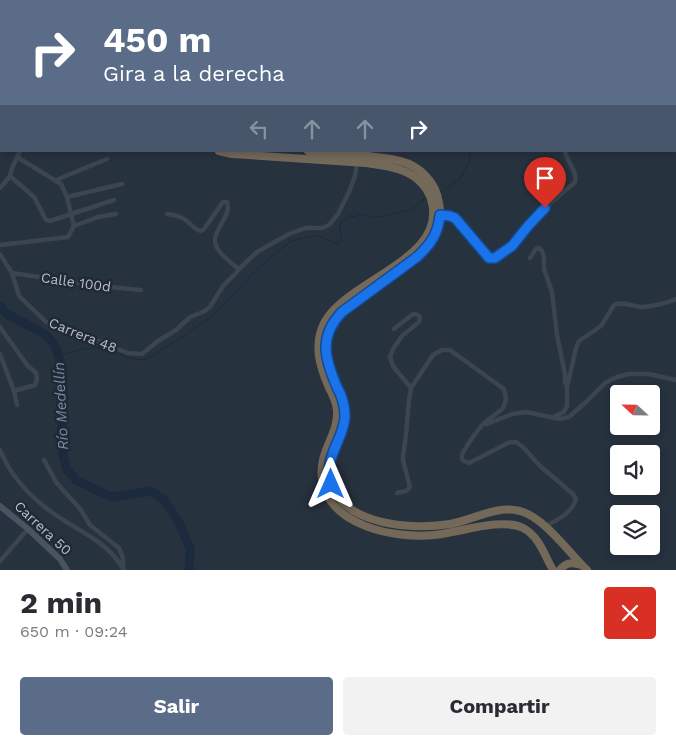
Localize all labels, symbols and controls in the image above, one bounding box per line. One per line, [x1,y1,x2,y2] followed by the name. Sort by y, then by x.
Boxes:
[103,19,212,61] text: 450 m
[20,20,85,85] icon: right
[103,61,285,86] text: Gira a la derecha
[245,115,273,143] icon: left
[298,115,326,143] icon: ahead
[351,115,379,143] icon: ahead
[404,115,432,143] icon: right
[524,157,566,208] pin
[531,164,559,192] icon: arrive
[40,269,112,295] street label: Calle 100d
[47,314,119,356] street label: Carrera 48
[50,362,72,450] water label: Río Medellín
[610,385,660,435] north arrow
[610,385,660,555] map controls
[610,445,660,495] button: sound
[304,457,356,509] position arrow
[11,498,75,558] street label: Carrera 50
[610,505,660,555] button: layers
[20,585,102,620] text: 2 min
[604,587,656,639] button: close
[20,622,127,641] text: 650 m · 09:24
[20,677,333,735] button: Salir
[343,677,656,735] button: Compartir

